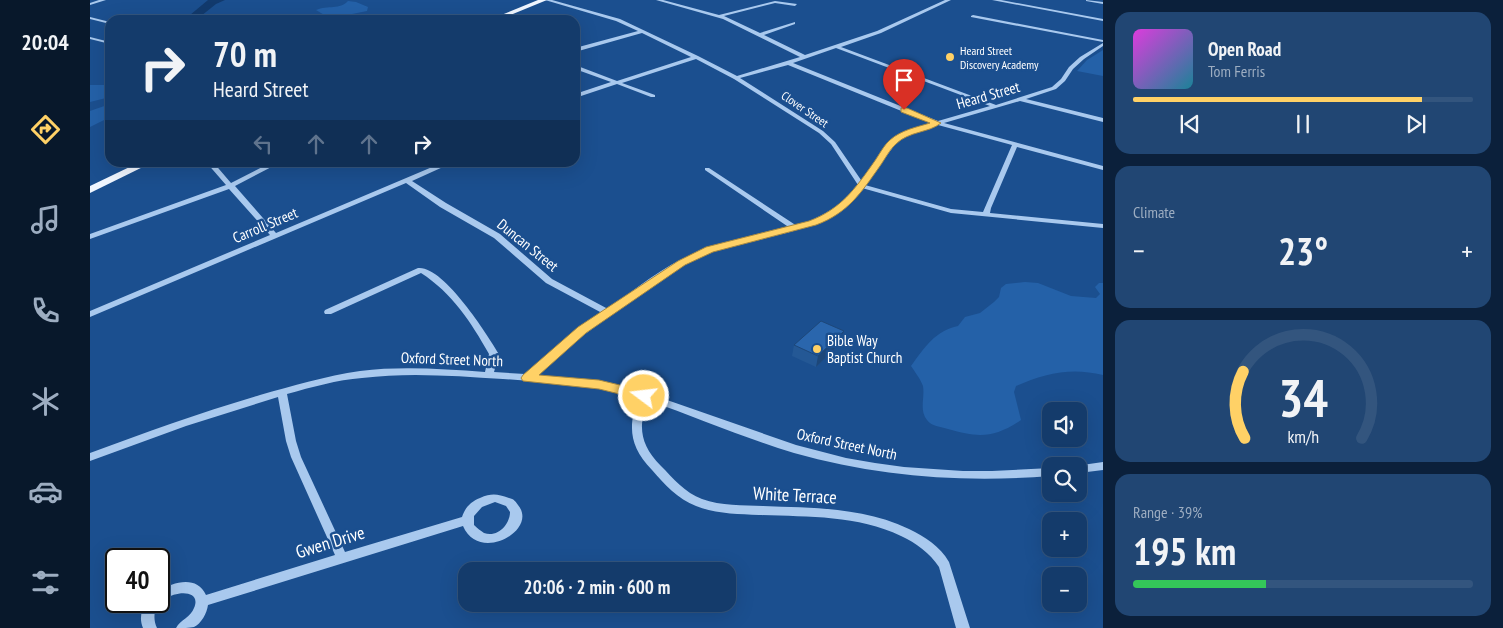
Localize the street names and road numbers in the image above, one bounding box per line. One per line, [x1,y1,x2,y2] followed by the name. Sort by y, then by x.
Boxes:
[954,77,1022,113] street label: Heard Street
[779,88,832,131] street label: Clover Street
[230,203,300,247] street label: Carroll Street
[494,215,562,275] street label: Duncan Street
[401,348,503,370] street label: Oxford Street North
[795,424,899,464] street label: Oxford Street North
[753,481,837,509] street label: White Terrace
[293,521,367,563] street label: Gwen Drive

